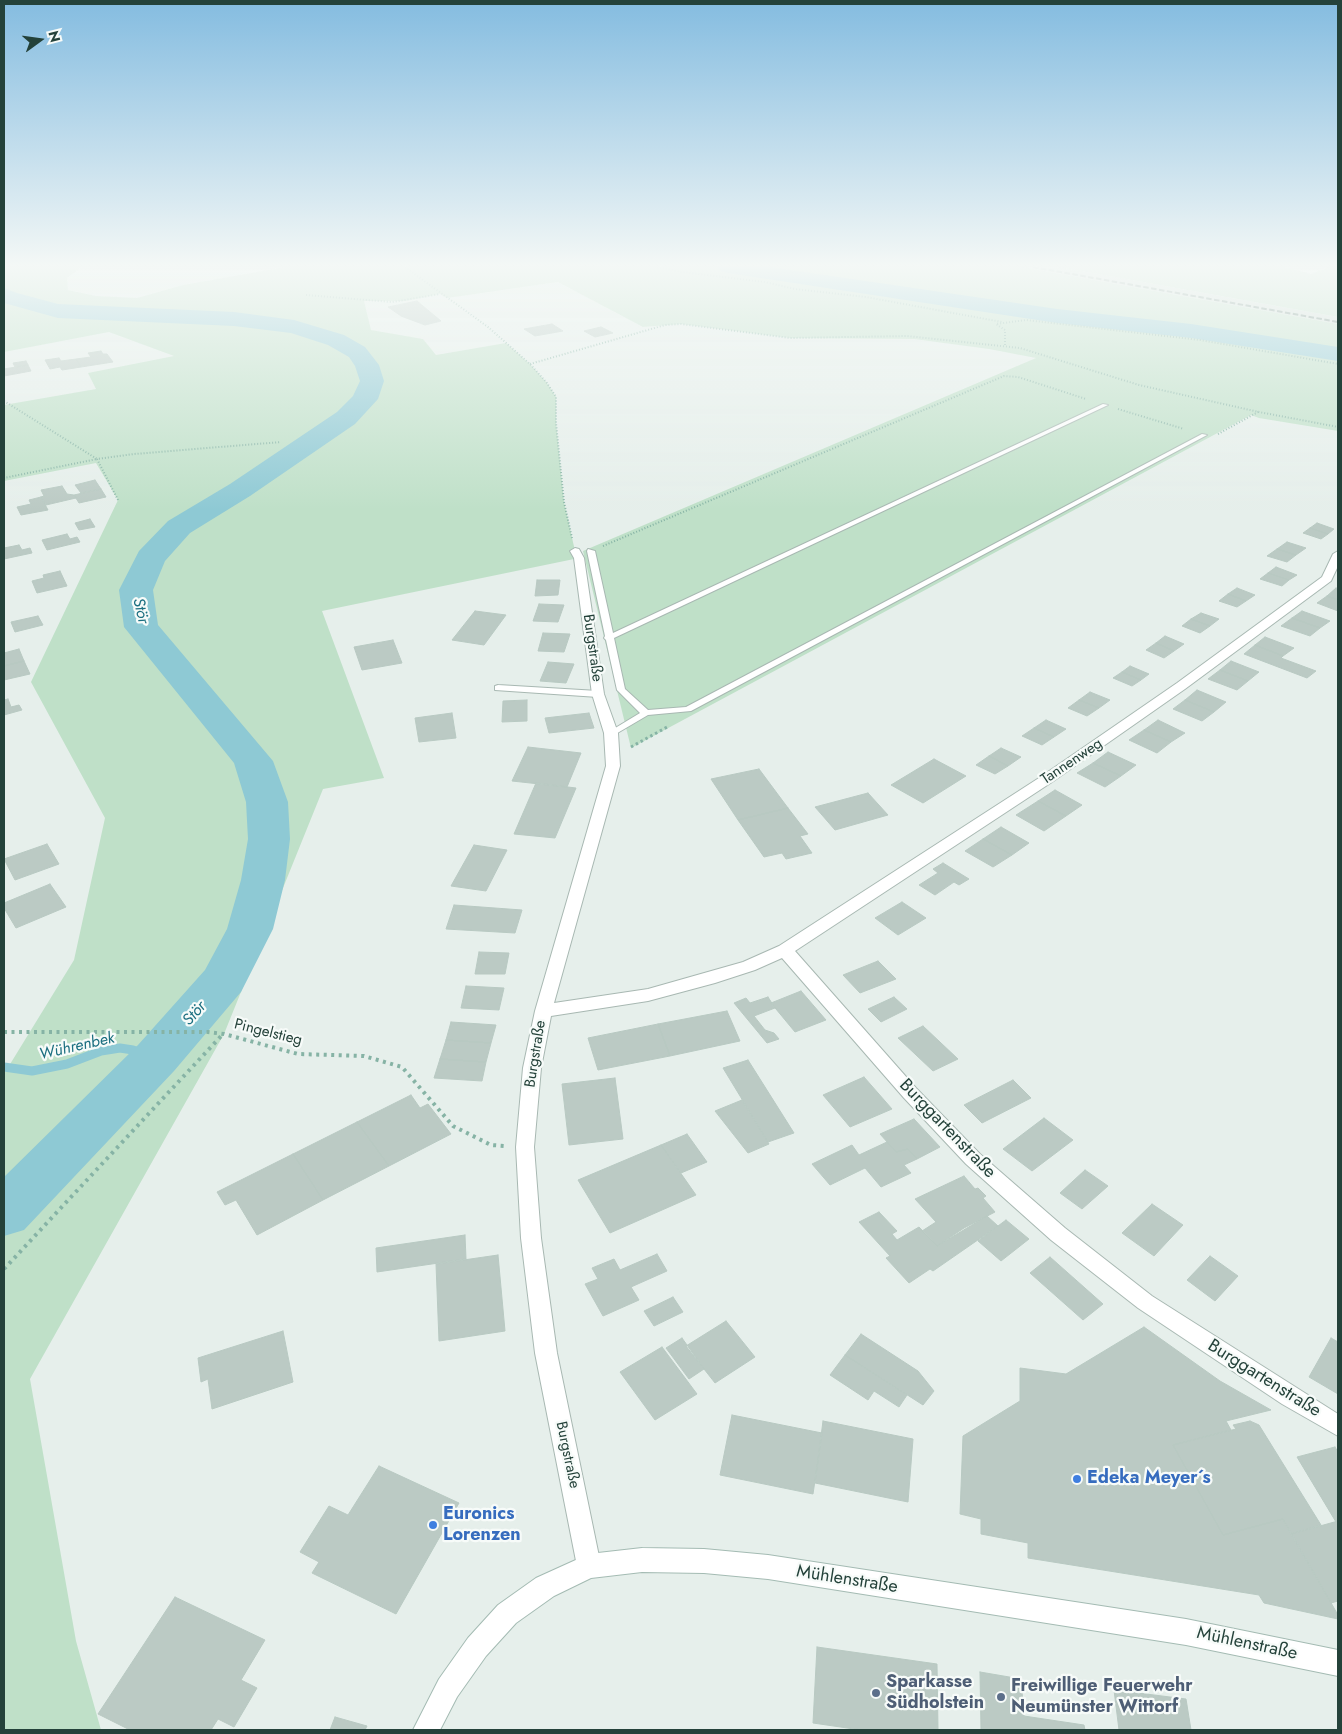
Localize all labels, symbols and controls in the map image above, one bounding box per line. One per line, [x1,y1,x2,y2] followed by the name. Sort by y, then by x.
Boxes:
[15,15,65,65] north arrow
[44,29,66,44] text: N
[128,596,152,626] water label: Stör
[578,613,606,683] street label: Burgstraße
[1038,735,1106,789] street label: Tannenweg
[179,998,211,1030] water label: Stör
[232,1016,304,1050] street label: Pingelstieg
[522,1019,550,1089] street label: Burgstraße
[38,1029,116,1065] water label: Wührenbek
[894,1075,1000,1183] street label: Burggartenstraße
[1203,1335,1325,1423] street label: Burggartenstraße
[551,1420,583,1490] street label: Burgstraße
[1087,1468,1211,1490] place label: Edeka Meyer´s
[1071,1473,1083,1485] marker: Edeka Meyer´s
[443,1504,521,1546] place label: Euronics Lorenzen
[427,1519,439,1531] marker: Euronics Lorenzen
[795,1561,899,1599] street label: Mühlenstraße
[1195,1623,1299,1665] street label: Mühlenstraße
[886,1672,984,1715] place label: Sparkasse Südholstein
[1011,1676,1193,1718] place label: Freiwillige Feuerwehr Neumünster Wittorf
[870,1687,882,1699] marker: Sparkasse Südholstein
[995,1691,1007,1703] marker: Freiwillige Feuerwehr Neumünster Wittorf

